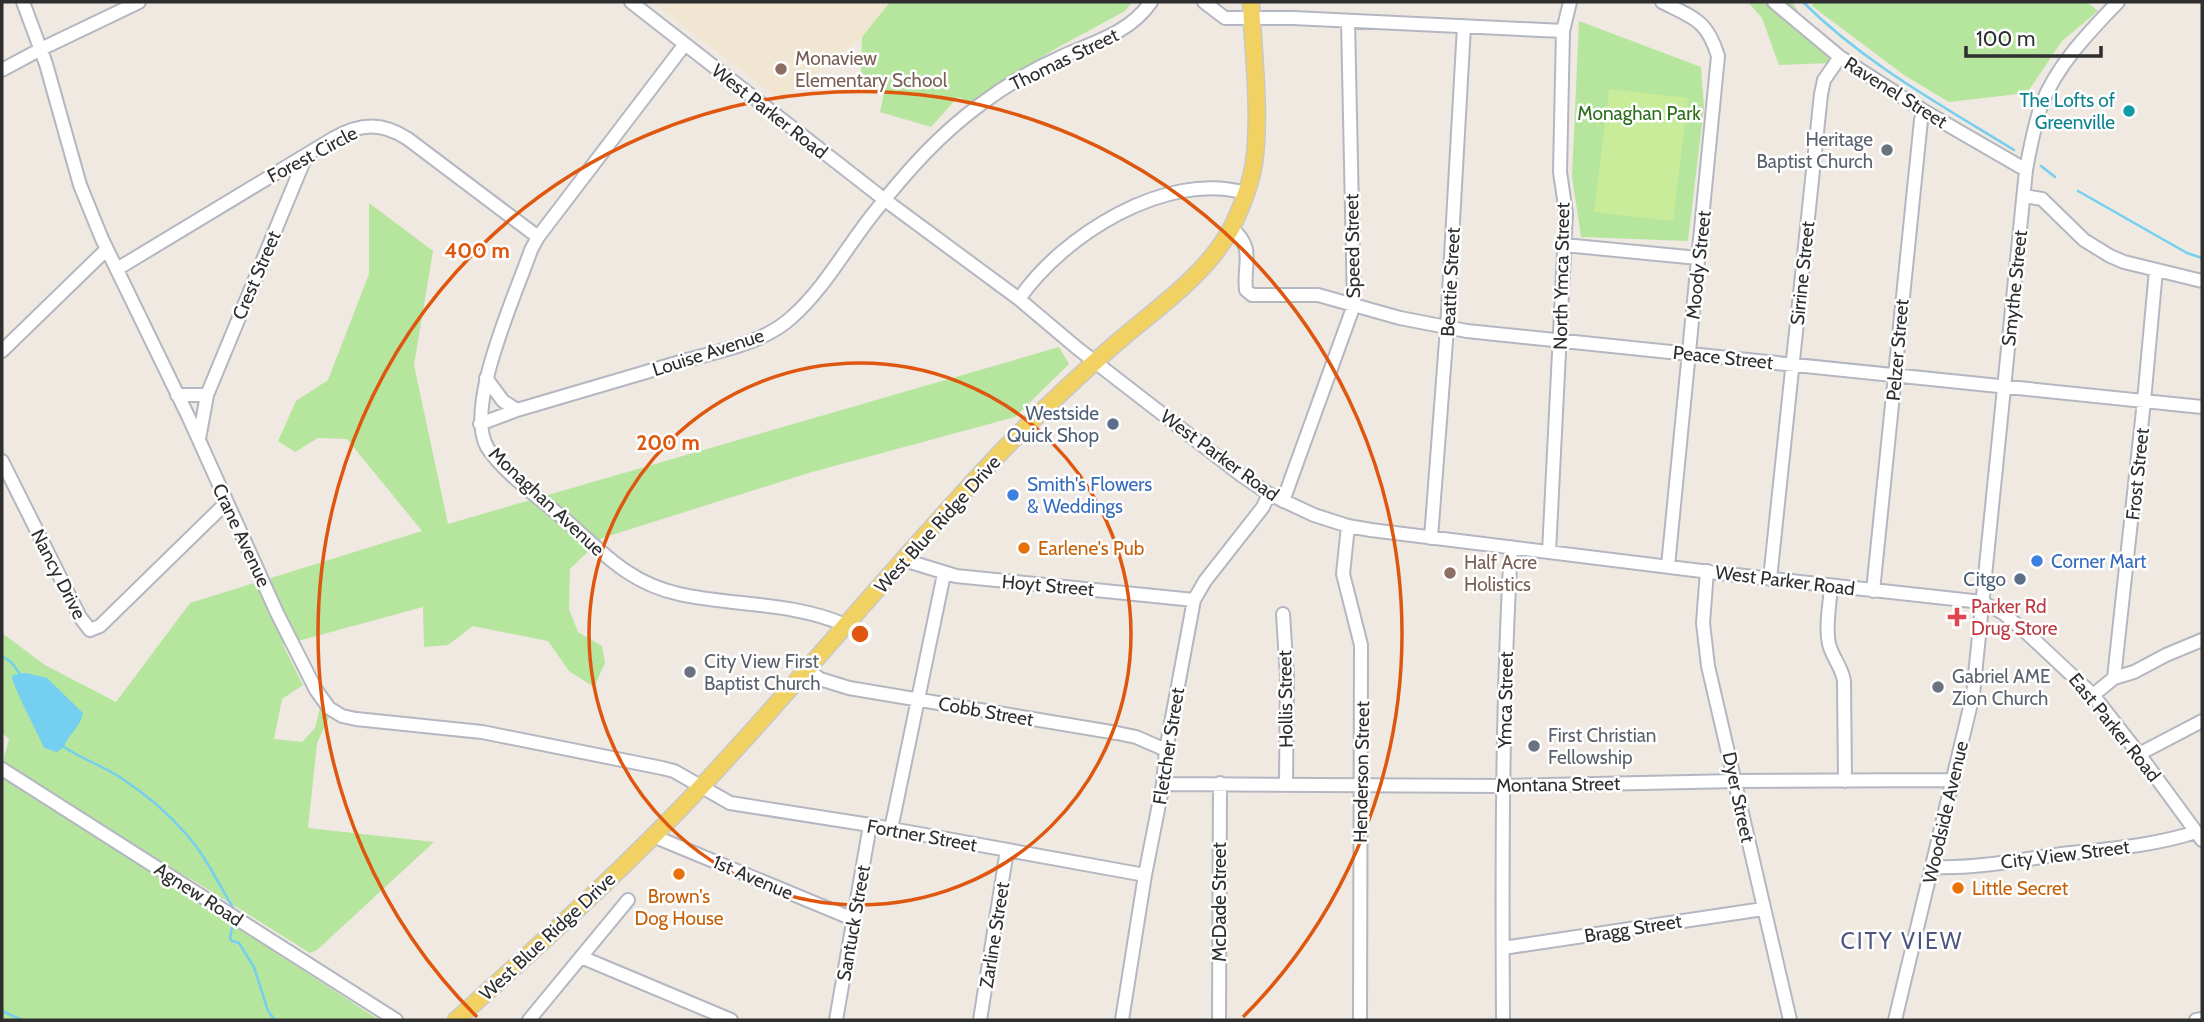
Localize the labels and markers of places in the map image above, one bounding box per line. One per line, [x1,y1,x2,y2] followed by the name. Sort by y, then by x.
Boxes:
[795,47,948,92] place label: Monaview Elementary School
[773,61,789,77] marker: Monaview Elementary School
[2020,89,2116,134] place label: The Lofts of Greenville
[2121,103,2137,119] marker: The Lofts of Greenville
[1756,128,1873,173] place label: Heritage Baptist Church
[1879,142,1895,158] marker: Heritage Baptist Church
[1007,402,1099,447] place label: Westside Quick Shop
[1105,416,1121,432] marker: Westside Quick Shop
[1027,473,1152,518] place label: Smith's Flowers & Weddings
[1005,487,1021,503] marker: Smith's Flowers & Weddings
[1038,537,1144,560] place label: Earlene's Pub
[1016,540,1032,556] marker: Earlene's Pub
[2051,550,2147,573] place label: Corner Mart
[1464,551,1537,596] place label: Half Acre Holistics
[2029,553,2045,569] marker: Corner Mart
[1442,565,1458,581] marker: Half Acre Holistics
[1963,568,2006,591] place label: Citgo
[2012,571,2028,587] marker: Citgo
[1971,595,2058,640] place label: Parker Rd Drug Store
[1949,609,1965,625] marker: Parker Rd Drug Store
[848,622,872,646] centre of rings
[704,650,821,695] place label: City View First Baptist Church
[682,664,698,680] marker: City View First Baptist Church
[1952,665,2051,710] place label: Gabriel AME Zion Church
[1930,679,1946,695] marker: Gabriel AME Zion Church
[1548,724,1656,769] place label: First Christian Fellowship
[1526,738,1542,754] marker: First Christian Fellowship
[671,866,687,882] marker: Brown's Dog House
[1972,877,2069,900] place label: Little Secret
[1950,880,1966,896] marker: Little Secret
[634,885,724,930] place label: Brown's Dog House

